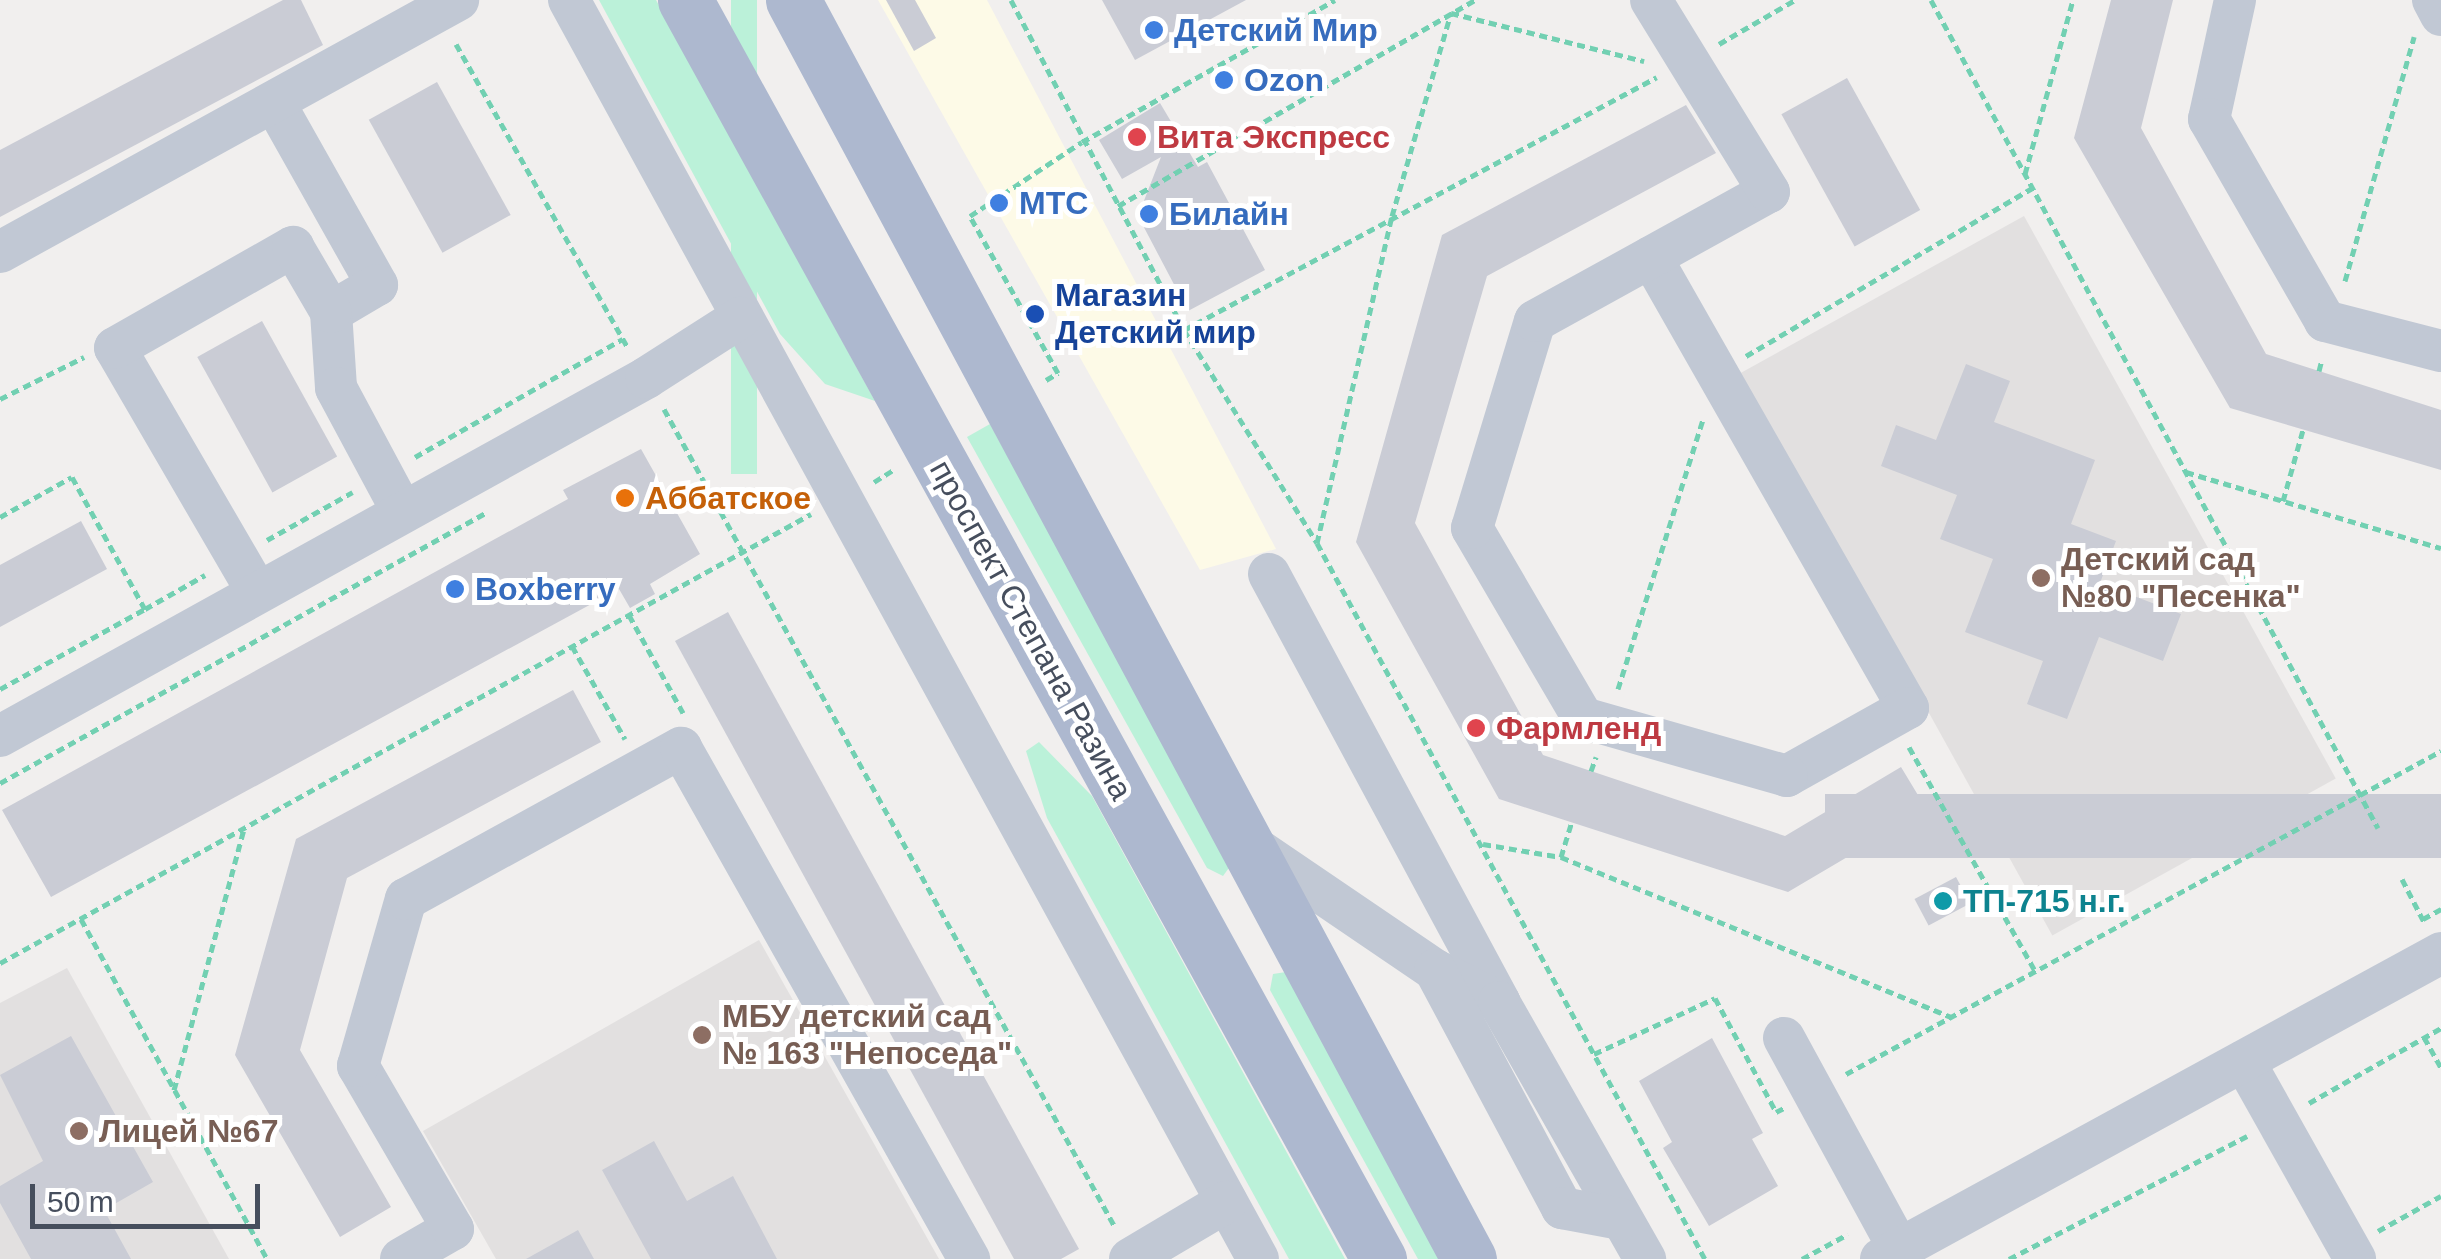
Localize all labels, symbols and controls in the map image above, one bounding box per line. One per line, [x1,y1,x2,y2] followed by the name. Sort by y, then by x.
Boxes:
[1174,11,1378,49] place label: Детский Мир
[1143,19,1165,41] marker: Детский Мир
[1244,61,1324,99] place label: Ozon
[1213,69,1235,91] marker: Ozon
[1157,118,1390,156] place label: Вита Экспресс
[1126,126,1148,148] marker: Вита Экспресс
[1019,184,1088,222] place label: МТС
[988,192,1010,214] marker: МТС
[1169,195,1289,233] place label: Билайн
[1138,203,1160,225] marker: Билайн
[1055,277,1256,352] place label: Магазин Детский мир
[1024,303,1046,325] marker: Магазин Детский мир
[922,453,1140,807] street label: проспект Степана Разина
[645,479,811,517] place label: Аббатское
[614,487,636,509] marker: Аббатское
[2061,541,2301,616] place label: Детский сад №80 "Песенка"
[2030,567,2052,589] marker: Детский сад №80 "Песенка"
[475,570,616,608] place label: Boxberry
[444,578,466,600] marker: Boxberry
[1496,709,1661,747] place label: Фармленд
[1465,717,1487,739] marker: Фармленд
[1963,882,2126,920] place label: ТП-715 н.г.
[1932,890,1954,912] marker: ТП-715 н.г.
[722,998,1012,1073] place label: МБУ детский сад № 163 "Непоседа"
[691,1024,713,1046] marker: МБУ детский сад № 163 "Непоседа"
[99,1112,278,1150] place label: Лицей №67
[68,1120,90,1142] marker: Лицей №67
[35,1164,265,1226] scale bar
[47,1185,114,1218] text: 50 m

